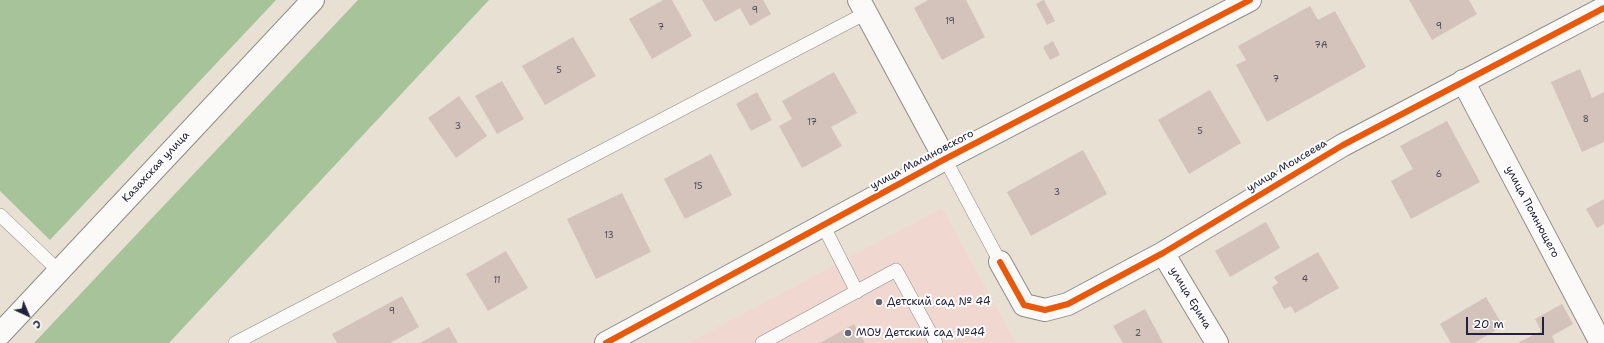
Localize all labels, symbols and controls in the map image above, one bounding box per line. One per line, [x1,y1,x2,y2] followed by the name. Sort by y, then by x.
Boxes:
[752,6,758,16] house number: 9
[945,17,955,27] house number: 19
[1436,22,1442,32] house number: 9
[658,23,664,33] house number: 7
[1315,41,1327,51] house number: 7А
[556,66,562,76] house number: 5
[1273,75,1279,85] house number: 7
[1583,115,1589,125] house number: 8
[807,118,817,128] house number: 17
[455,122,461,132] house number: 3
[868,127,976,193] street label: улица Малиновского
[1197,127,1203,137] house number: 5
[120,129,192,205] street label: Казахская улица
[1244,137,1330,195] street label: улица Моисеева
[1502,164,1562,260] street label: улица Помнющего
[1436,170,1442,180] house number: 6
[693,182,703,192] house number: 15
[1054,188,1060,198] house number: 3
[604,231,614,241] house number: 13
[1166,265,1214,331] street label: улица Ерина
[1302,275,1308,285] house number: 4
[493,276,501,286] house number: 11
[8,295,48,335] north arrow
[887,295,991,309] place label: Детский сад № 44
[874,297,884,307] marker: Детский сад № 44
[389,307,395,317] house number: 9
[1468,309,1546,335] scale bar
[29,316,44,332] text: С
[1473,316,1504,332] text: 20 m
[856,326,985,340] place label: МОУ Детский сад №44
[843,328,853,338] marker: МОУ Детский сад №44
[1135,329,1141,339] house number: 2

